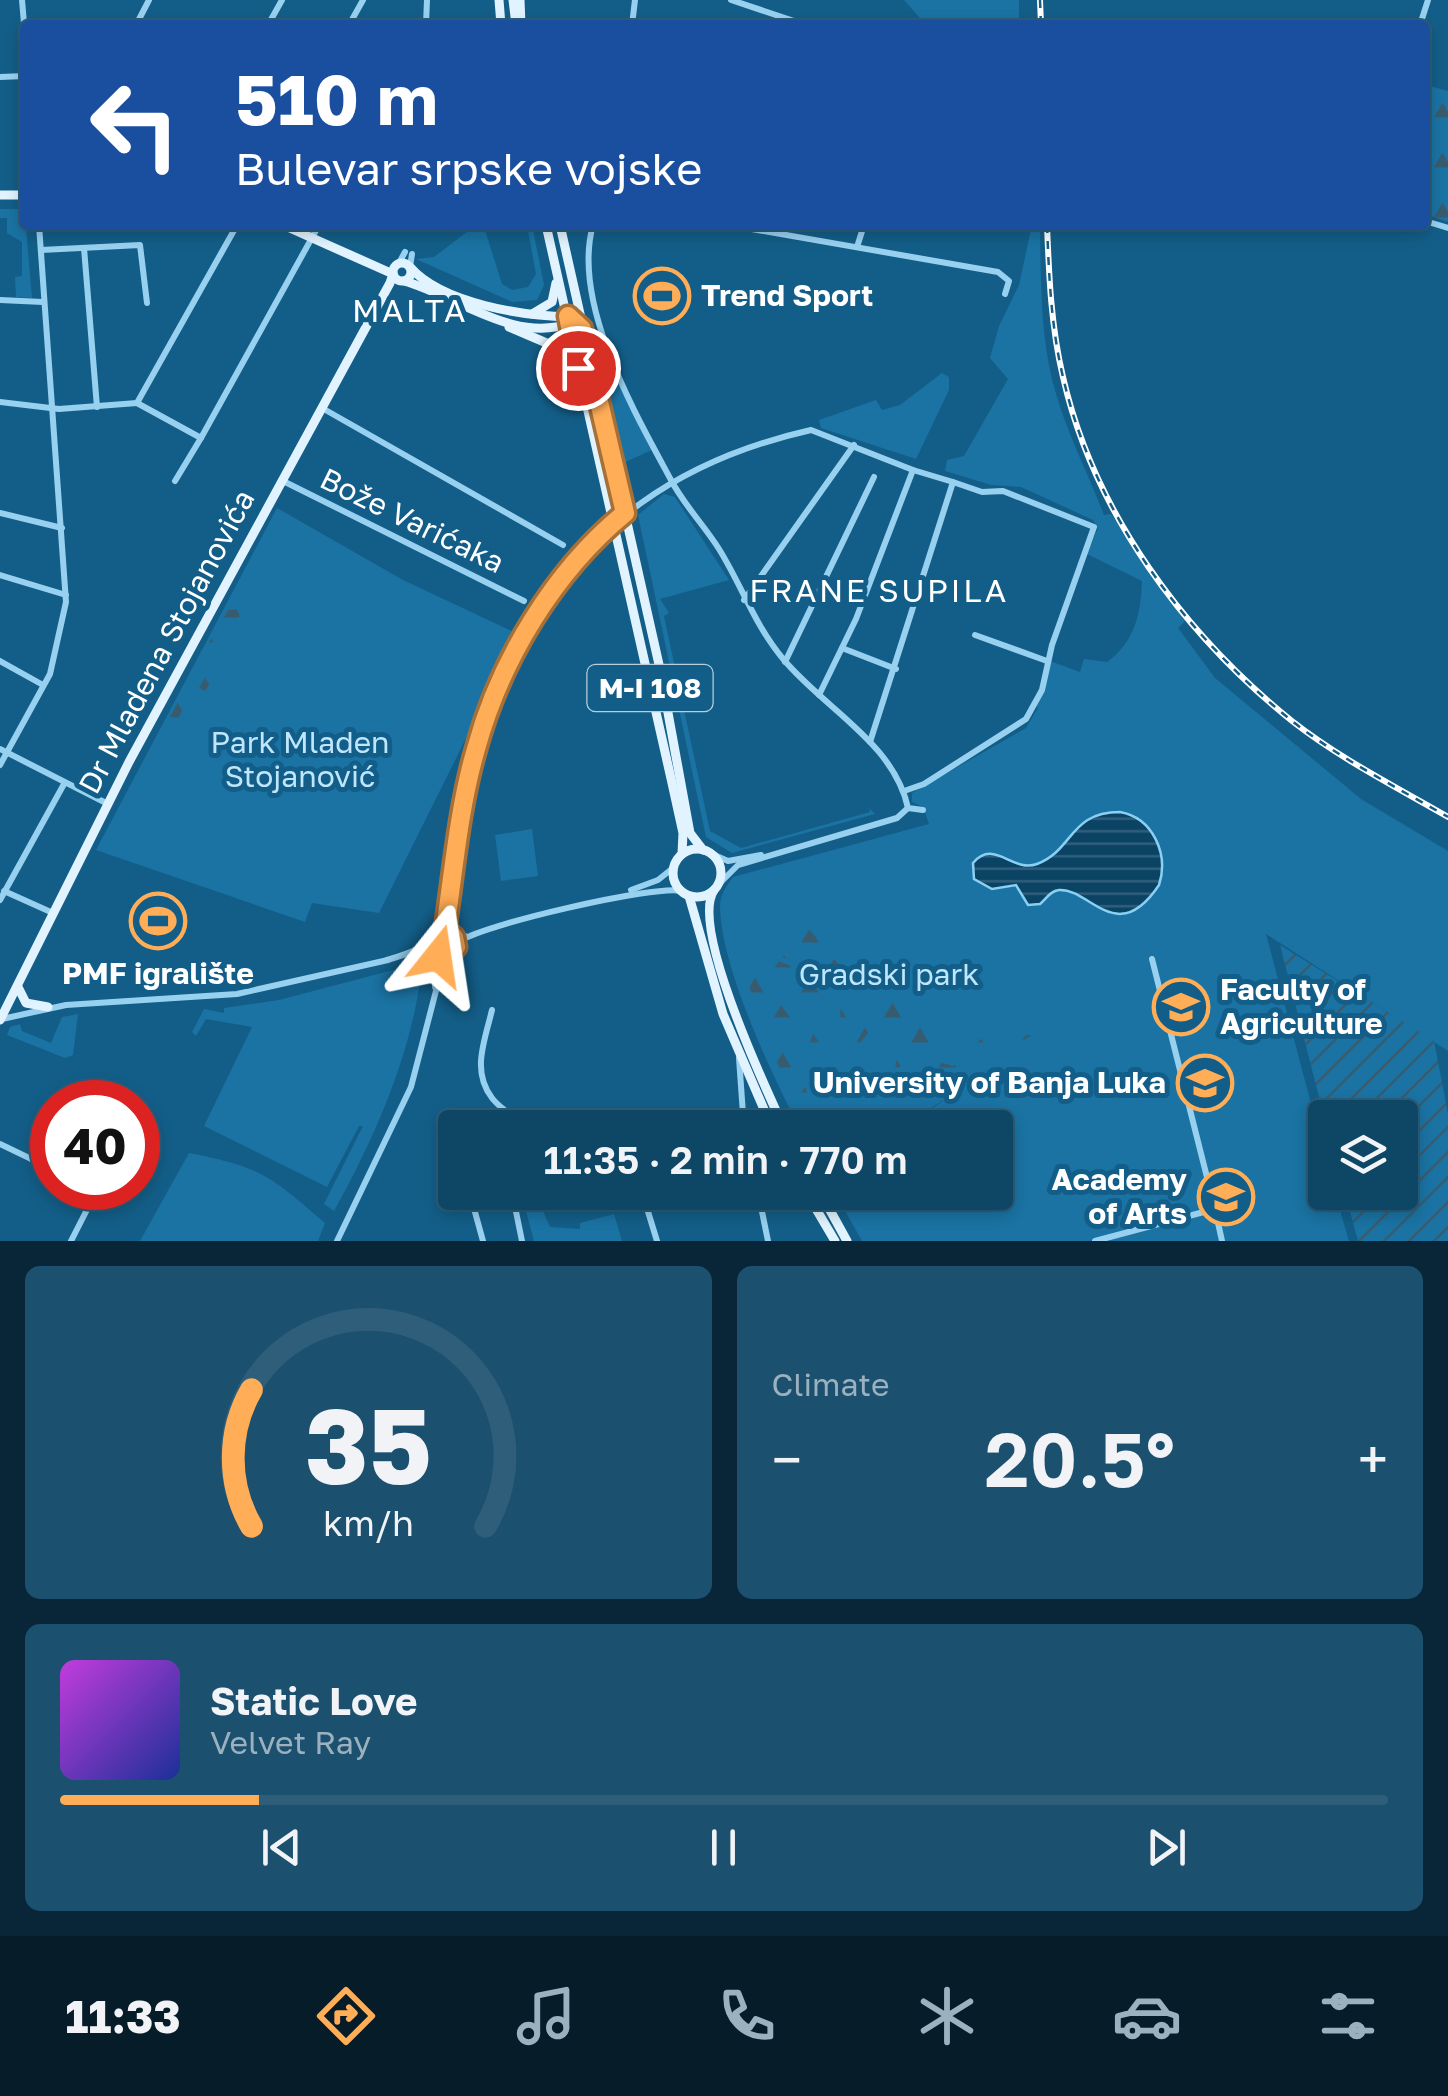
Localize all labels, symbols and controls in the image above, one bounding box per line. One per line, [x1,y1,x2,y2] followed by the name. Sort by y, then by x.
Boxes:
[235,56,438,140] text: 510 m
[70,60,200,190] icon: left
[235,141,702,195] text: Bulevar srpske vojske
[632,266,692,326] sports icon: Trend Sport
[701,277,873,313] place label: Trend Sport
[352,291,468,329] district label: MALTA
[536,326,621,411] pin
[551,341,606,396] icon: arrive
[315,460,510,580] street label: Bože Varićaka
[71,483,262,800] street label: Dr Mladena Stojanovića
[749,571,1009,609] district label: FRANE SUPILA
[588,665,712,711] road number: M-I 108
[210,724,390,794] park label: Park Mladen Stojanović
[128,891,188,951] sports icon: PMF igralište
[386,904,490,1008] position arrow
[62,955,254,991] place label: PMF igralište
[799,956,979,992] park label: Gradski park
[1220,971,1383,1041] place label: Faculty of Agriculture
[1151,977,1211,1037] school or university icon: Faculty of Agriculture
[1175,1053,1235,1113] school or university icon: University of Banja Luka
[813,1064,1166,1100] place label: University of Banja Luka
[30,1080,160,1210] speed limit sign: 40
[1308,1100,1418,1210] map controls
[1308,1100,1418,1210] button: layers
[543,1137,908,1182] text: 11:35 · 2 min · 770 m
[1051,1161,1187,1231] place label: Academy of Arts
[1196,1167,1256,1227] school or university icon: Academy of Arts
[772,1365,890,1403] text: Climate
[305,1382,432,1507] text: 35
[985,1413,1175,1504] text: 20.5°
[772,1426,802,1492] text: −
[1358,1426,1388,1492] text: +
[323,1501,414,1544] text: km/h
[210,1678,417,1723] text: Static Love
[210,1723,371,1761] text: Velvet Ray
[254,1820,309,1875] icon: previous
[696,1820,751,1875] icon: pause
[1139,1820,1194,1875] icon: next
[311,1981,381,2051] icon: directions
[511,1981,581,2051] icon: music
[712,1981,782,2051] icon: phone
[912,1981,982,2051] icon: climate
[1112,1981,1182,2051] icon: car
[1313,1981,1383,2051] icon: filters
[65,1989,181,2043] text: 11:33

